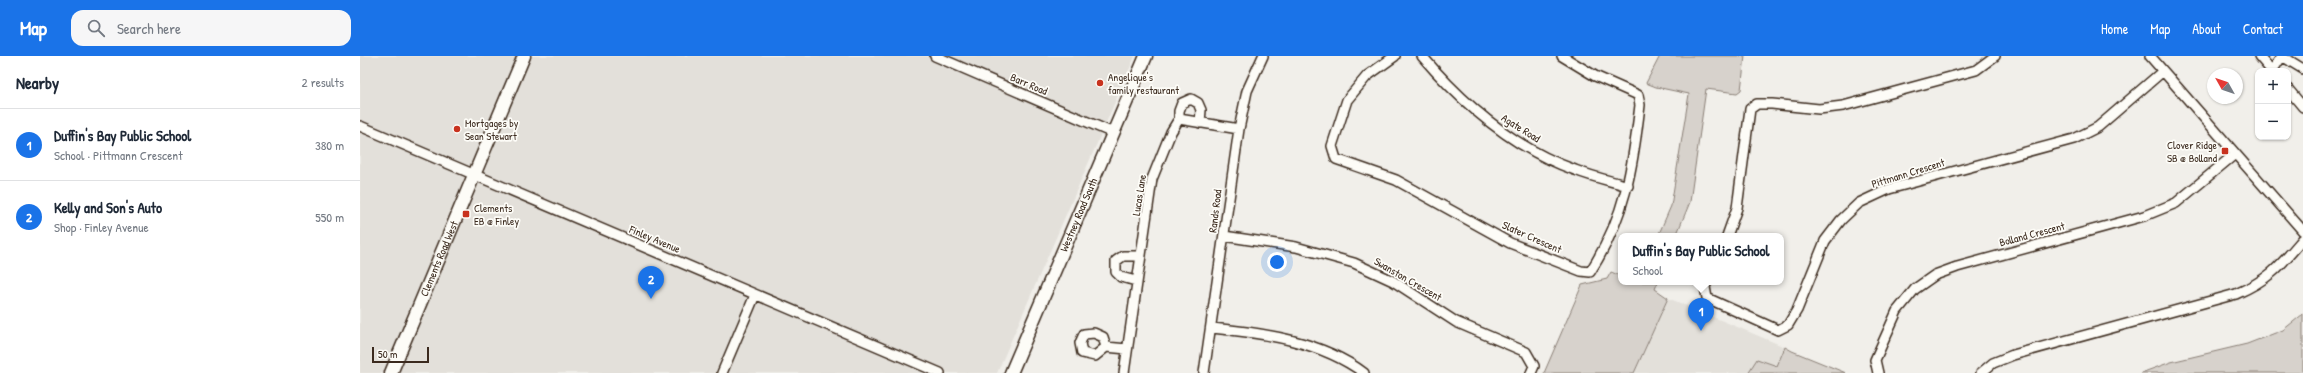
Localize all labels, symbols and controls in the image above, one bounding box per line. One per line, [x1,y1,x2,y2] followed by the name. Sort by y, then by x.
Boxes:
[71,10,351,46] search box
[20,15,47,41] text: Map
[85,17,107,39] icon: search
[117,18,181,39] text: Search here
[2101,19,2128,38] text: Home
[2150,19,2170,38] text: Map
[2192,19,2221,38] text: About
[2243,19,2283,38] text: Contact
[2207,68,2243,104] north arrow
[2255,68,2291,140] map controls
[2255,68,2291,104] button: +
[1008,70,1050,98] street label: Barr Road
[1108,70,1179,97] place label: Angelique's family restaurant
[16,71,59,94] text: Nearby
[302,73,344,91] text: 2 results
[1095,78,1105,88] marker: Angelique's family restaurant
[2255,104,2291,140] button: −
[1499,111,1544,146] street label: Agate Road
[465,116,519,143] place label: Mortgages by Sean Stewart
[452,124,462,134] marker: Mortgages by Sean Stewart
[54,125,191,146] text: Duffin's Bay Public School
[27,136,31,154] text: 1
[315,136,344,154] text: 380 m
[2167,138,2218,165] place label: Clover Ridge SB @ Bolland
[54,146,183,164] text: School · Pittmann Crescent
[2220,146,2230,156] marker: Clover Ridge SB @ Bolland
[1870,155,1947,191] street label: Pittmann Crescent
[1129,173,1149,217] street label: Lucas Lane
[1057,175,1100,254] street label: Westney Road South
[1205,188,1225,233] street label: Rands Road
[54,197,162,218] text: Kelly and Son's Auto
[474,201,519,228] place label: Clements EB @ Finley
[26,208,32,226] text: 2
[315,208,344,226] text: 550 m
[461,209,471,219] marker: Clements EB @ Finley
[54,218,149,236] text: Shop · Finley Avenue
[1500,218,1564,256] street label: Slater Crescent
[1998,218,2066,249] street label: Bolland Crescent
[417,219,461,299] street label: Clements Road West
[627,222,683,256] street label: Finley Avenue
[1618,233,1784,285] popup
[1632,240,1770,261] text: Duffin's Bay Public School
[1267,252,1287,272] your location
[1372,254,1444,304] street label: Swanston Crescent
[1632,261,1663,279] text: School
[638,266,664,299] pin: 2
[1688,298,1714,331] pin: 1
[372,345,429,364] scale bar
[378,347,398,361] text: 50 m

